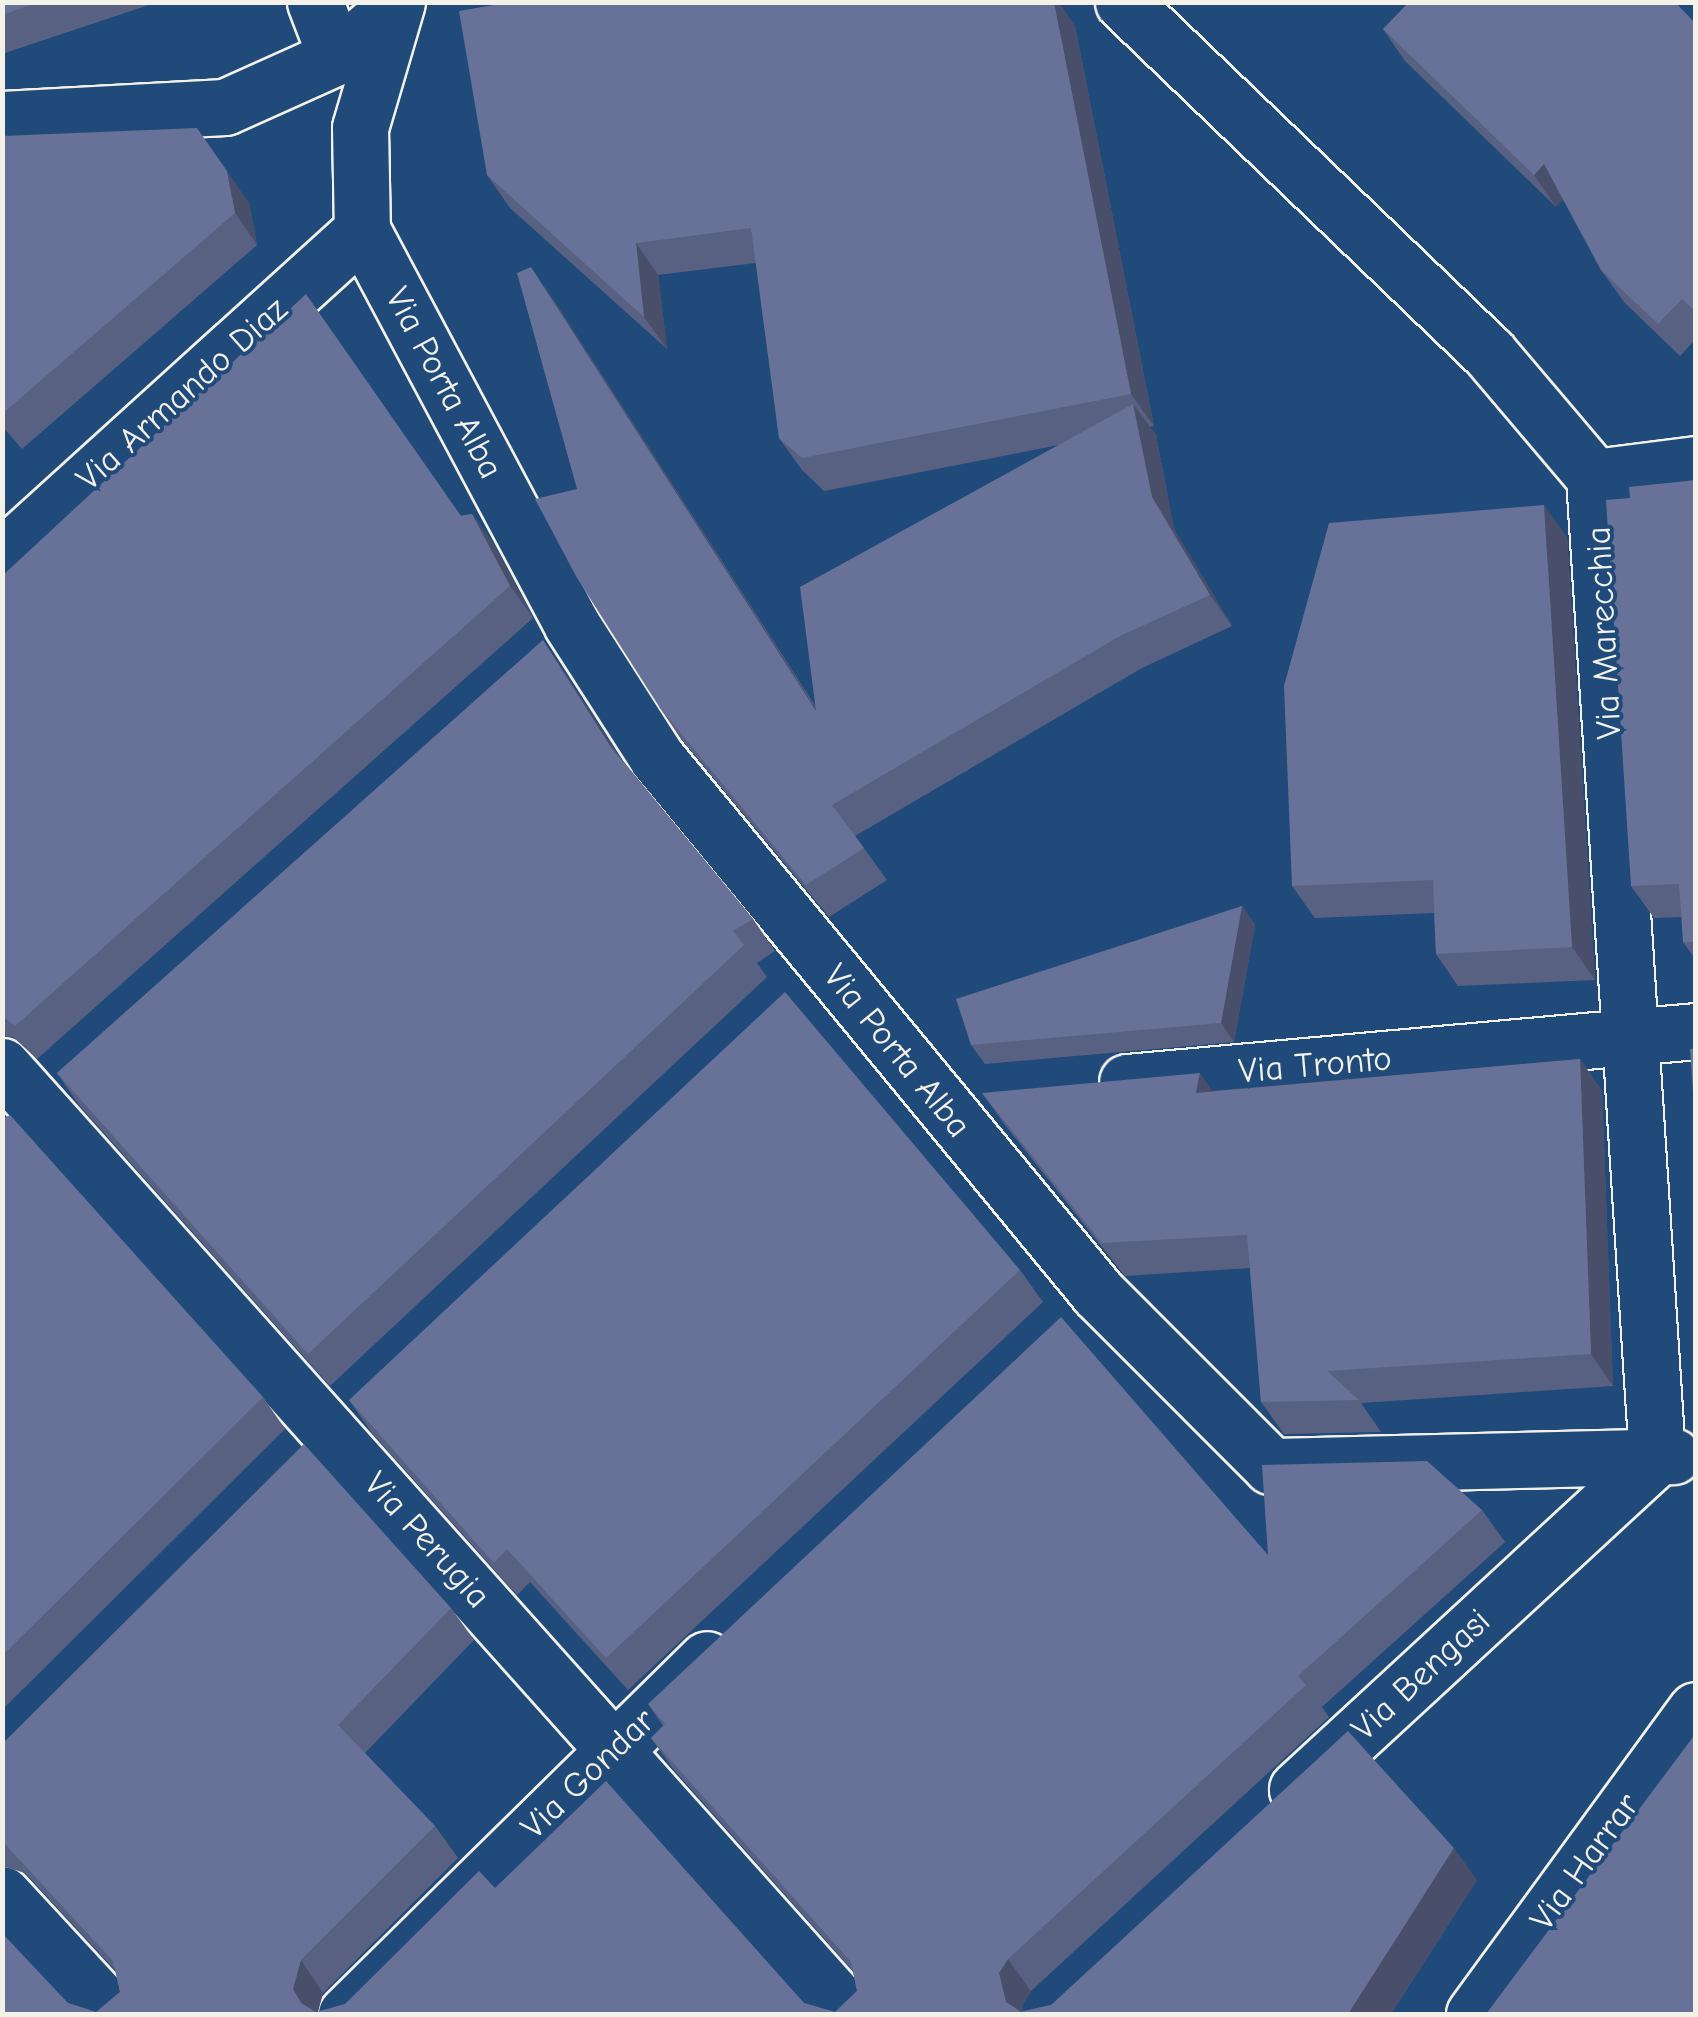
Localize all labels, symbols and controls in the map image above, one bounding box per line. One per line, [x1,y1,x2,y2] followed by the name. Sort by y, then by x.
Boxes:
[376,280,512,486] street label: Via Porta Alba
[68,288,296,500] street label: Via Armando Diaz
[1577,525,1631,741] street label: Via Marecchia
[814,956,980,1146] street label: Via Porta Alba
[1237,1037,1393,1093] street label: Via Tronto
[355,1463,499,1617] street label: Via Perugia
[1343,1600,1499,1750] street label: Via Bengasi
[512,1700,664,1848] street label: Via Gondar
[1521,1785,1649,1939] street label: Via Harrar

